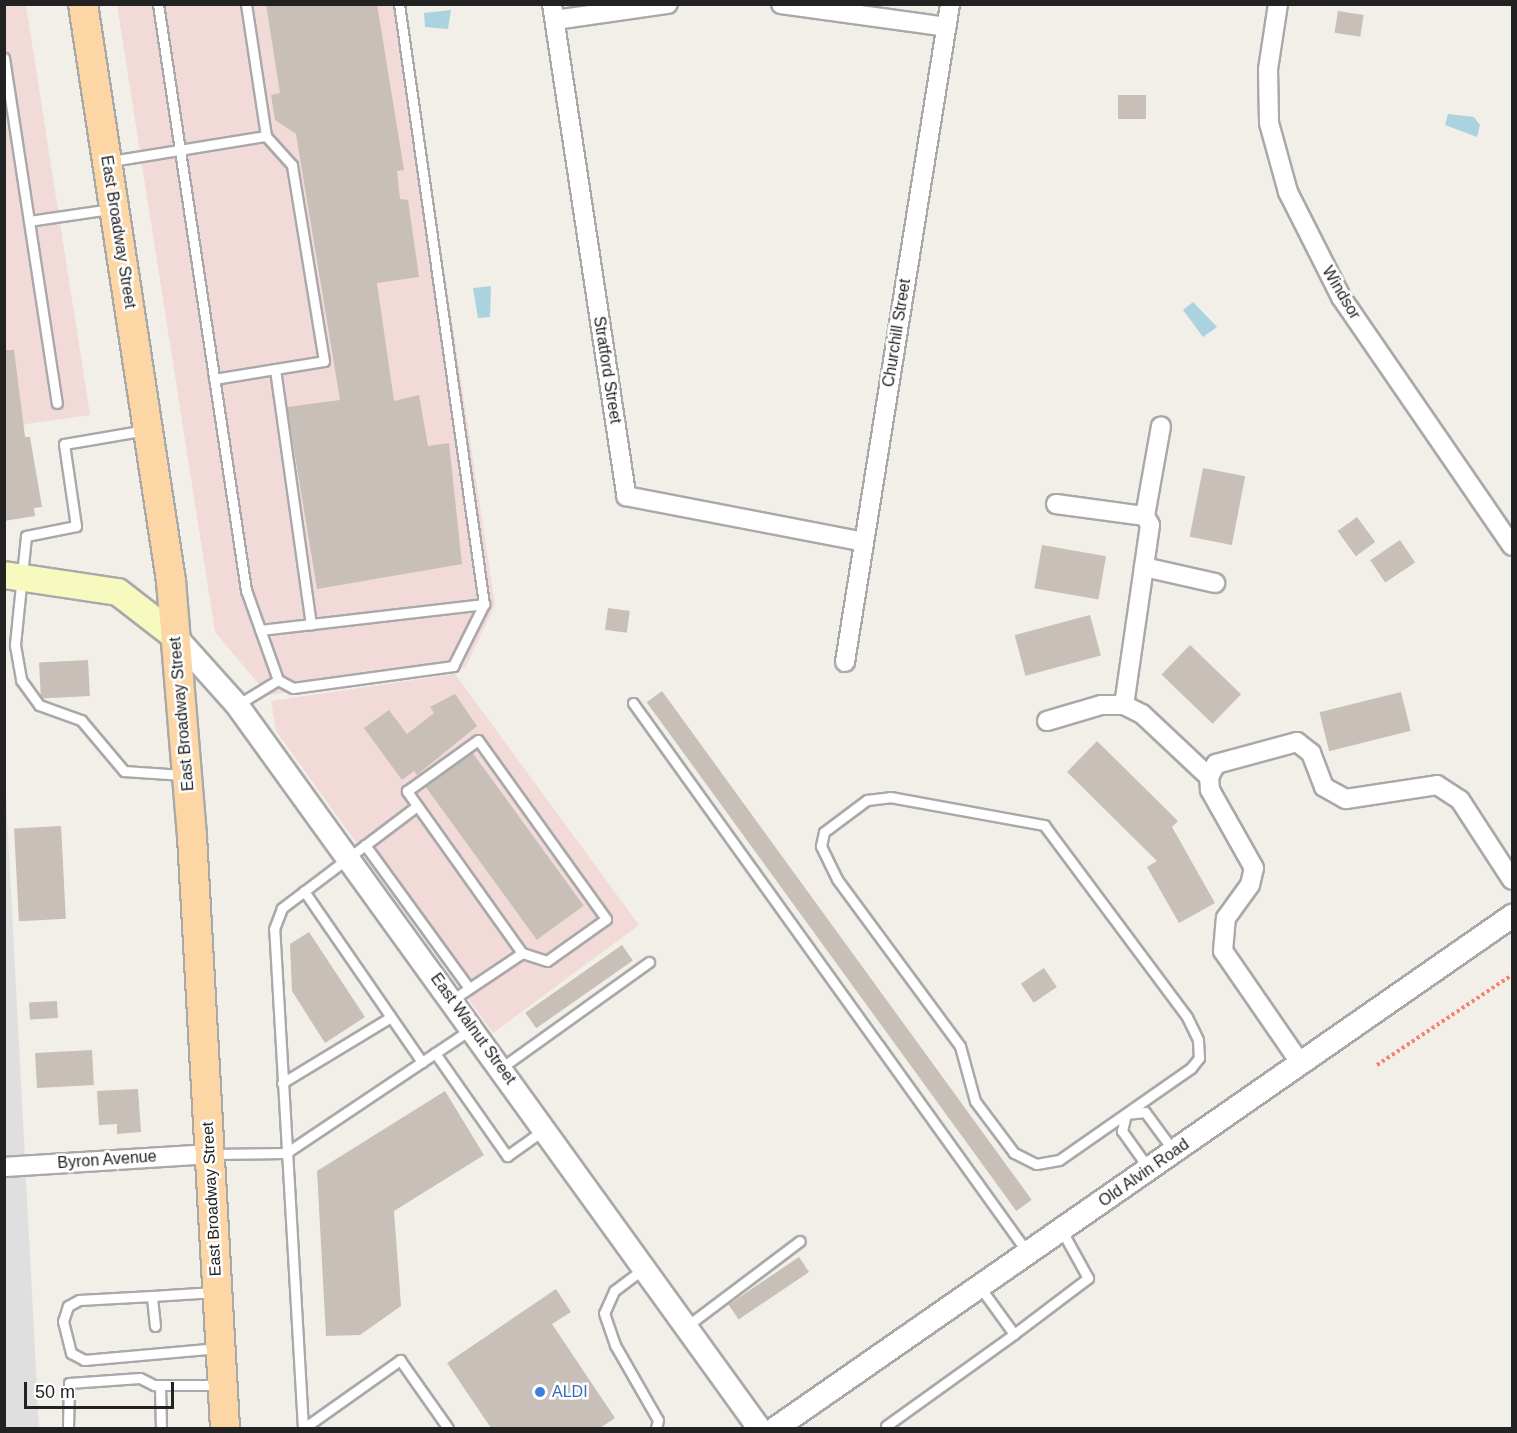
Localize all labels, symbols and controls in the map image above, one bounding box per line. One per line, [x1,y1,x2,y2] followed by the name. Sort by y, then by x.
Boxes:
[96,154,140,310] street label: East Broadway Street
[1318,263,1364,323] street label: Windsor
[879,277,915,389] street label: Churchill Street
[589,315,625,425] street label: Stratford Street
[166,636,198,792] street label: East Broadway Street
[426,970,520,1088] street label: East Walnut Street
[198,1121,226,1277] street label: East Broadway Street
[1095,1135,1193,1211] street label: Old Alvin Road
[56,1147,158,1173] street label: Byron Avenue
[27,1370,177,1408] scale bar
[35,1382,75,1402] text: 50 m
[552,1382,588,1402] place label: ALDI
[533,1385,547,1399] marker: ALDI

